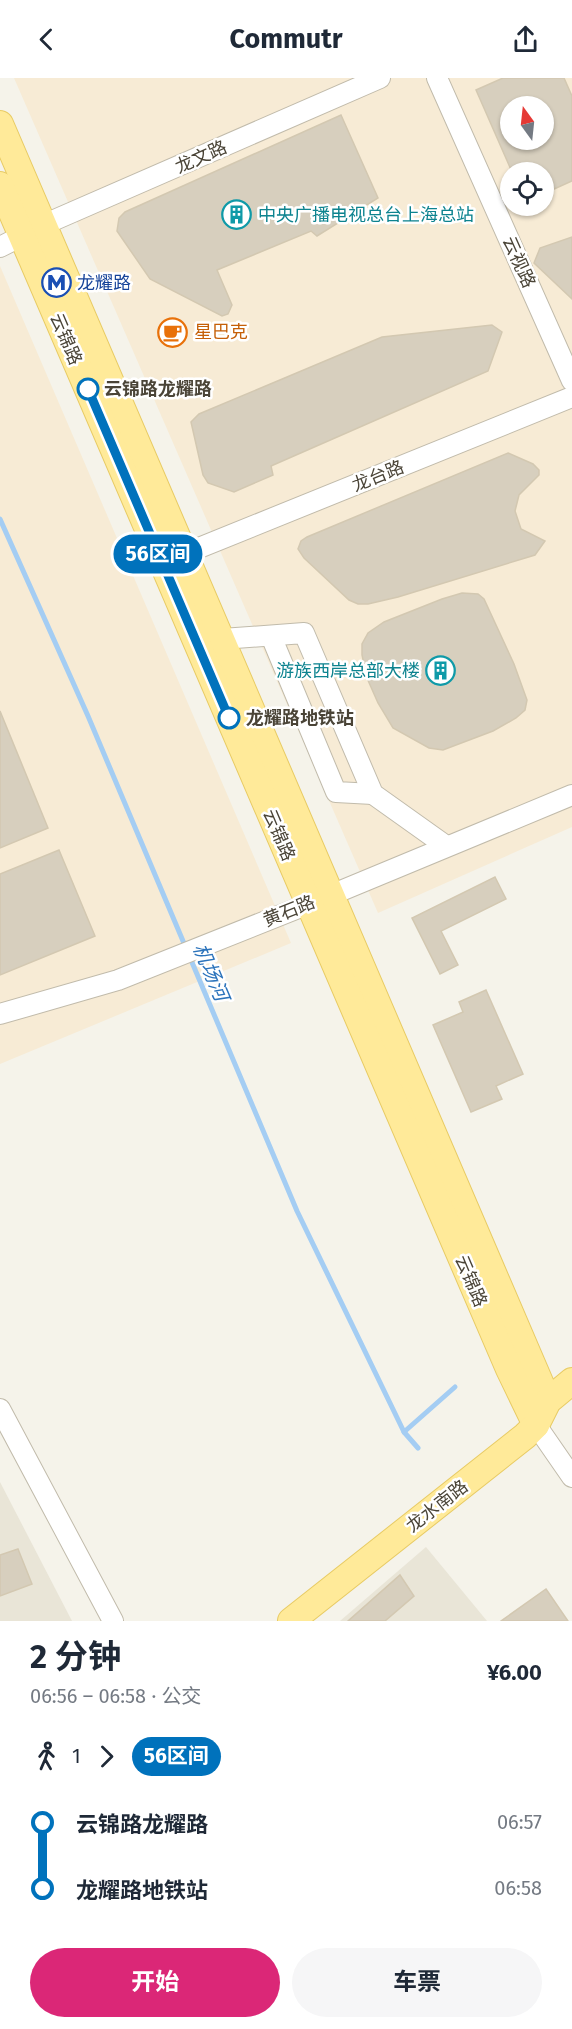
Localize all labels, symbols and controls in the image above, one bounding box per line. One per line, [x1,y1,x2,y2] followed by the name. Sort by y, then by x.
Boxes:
[30,23,63,56] icon: back
[229,23,343,55] text: Commutr
[509,23,542,56] icon: share
[500,96,554,150] north arrow
[500,96,554,216] map controls
[172,136,230,178] street label: 龙文路
[500,162,554,216] button: locate
[221,199,253,231] building icon: 中央广播电视总台上海总站
[258,204,474,226] place label: 中央广播电视总台上海总站
[498,233,540,291] street label: 云视路
[40,267,72,299] metro station icon: 龙耀路
[77,272,131,294] place label: 龙耀路
[45,310,87,368] street label: 云锦路
[157,316,189,348] cafe icon: 星巴克
[194,321,248,343] place label: 星巴克
[77,378,99,400] marker: 云锦路龙耀路
[104,378,212,400] place label: 云锦路龙耀路
[349,456,407,496] street label: 龙台路
[116,534,200,574] line badge: 56区间
[125,541,191,567] text: 56区间
[425,655,457,687] building icon: 游族西岸总部大楼
[276,660,420,682] place label: 游族西岸总部大楼
[218,707,240,729] marker: 龙耀路地铁站
[246,707,354,729] place label: 龙耀路地铁站
[258,806,300,864] street label: 云锦路
[260,891,318,931] street label: 黄石路
[188,940,235,1008] water label: 机场河
[450,1252,492,1310] street label: 云锦路
[402,1475,472,1537] street label: 龙水南路
[30,1637,121,1677] text: 2 分钟
[487,1659,542,1686] text: ¥6.00
[30,1684,202,1708] text: 06:56 – 06:58 · 公交
[30,1740,63,1773] icon: walk
[90,1740,123,1773] icon: forward
[144,1743,209,1769] text: 56区间
[72,1744,81,1768] text: 1
[497,1810,542,1834] text: 06:57
[76,1811,208,1838] text: 云锦路龙耀路
[494,1876,542,1900] text: 06:58
[76,1877,208,1904] text: 龙耀路地铁站
[30,1948,280,2017] button: 开始
[292,1948,542,2017] button: 车票

